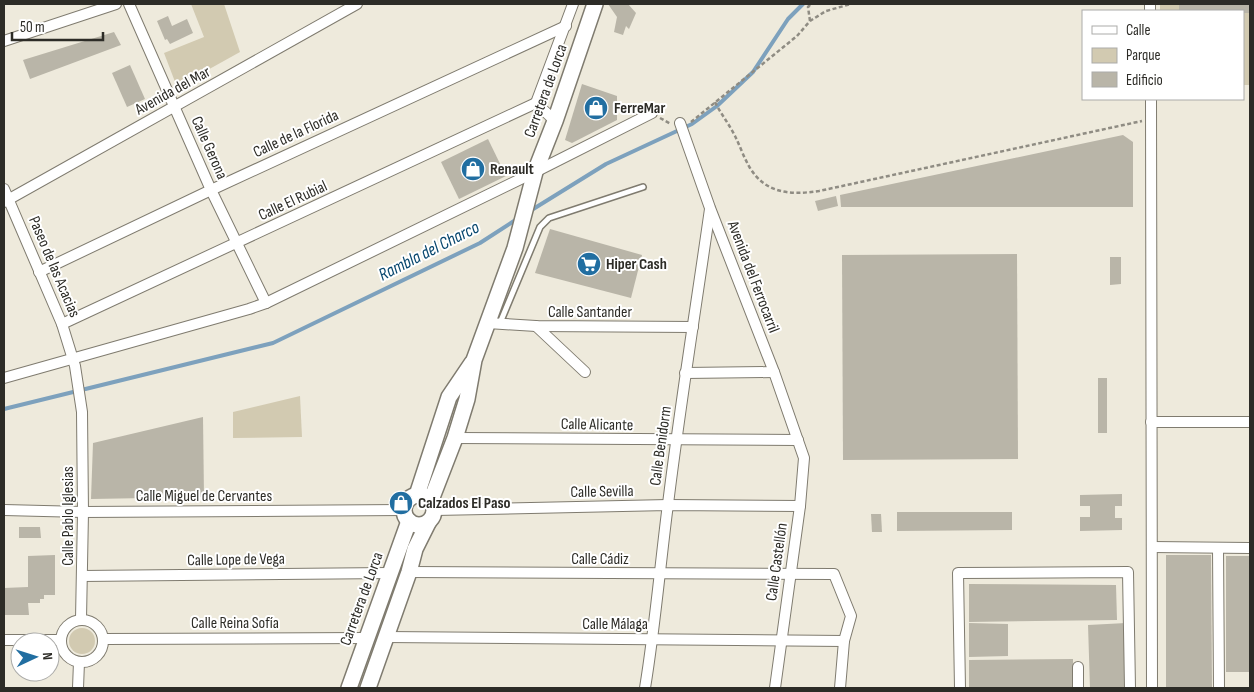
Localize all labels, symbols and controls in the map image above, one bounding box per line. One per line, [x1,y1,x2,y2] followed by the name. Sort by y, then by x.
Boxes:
[12,10,104,42] scale bar
[1082,10,1244,100] legend
[20,18,45,37] text: 50 m
[1126,21,1150,40] text: Calle
[520,42,572,140] street label: Carretera de Lorca
[1126,46,1161,65] text: Parque
[131,62,214,120] street label: Avenida del Mar
[1126,71,1163,90] text: Edificio
[583,95,609,121] shop icon: FerreMar
[614,99,665,118] place label: FerreMar
[250,106,342,162] street label: Calle de la Florida
[187,114,231,182] street label: Calle Gerona
[460,156,486,182] shop icon: Renault
[490,160,534,179] place label: Renault
[256,177,330,225] street label: Calle El Rubial
[24,214,84,321] street label: Paseo de las Acacias
[375,216,484,285] water label: Rambla del Charco
[723,217,783,336] street label: Avenida del Ferrocarril
[576,251,602,277] supermarket icon: Hiper Cash
[606,255,667,274] place label: Hiper Cash
[548,303,632,322] street label: Calle Santander
[646,405,676,487] street label: Calle Benidorm
[561,415,633,435] street label: Calle Alicante
[59,466,78,566] street label: Calle Pablo Iglesias
[570,482,634,502] street label: Calle Sevilla
[136,487,273,506] street label: Calle Miguel de Cervantes
[388,490,414,516] shop icon: Calzados El Paso
[418,494,511,513] place label: Calzados El Paso
[762,522,792,602] street label: Calle Castellón
[187,550,285,570] street label: Calle Lope de Vega
[336,550,388,648] street label: Carretera de Lorca
[571,550,629,569] street label: Calle Cádiz
[191,614,279,633] street label: Calle Reina Sofía
[582,615,648,634] street label: Calle Málaga
[10,632,60,682] north arrow
[39,652,56,660] text: N

